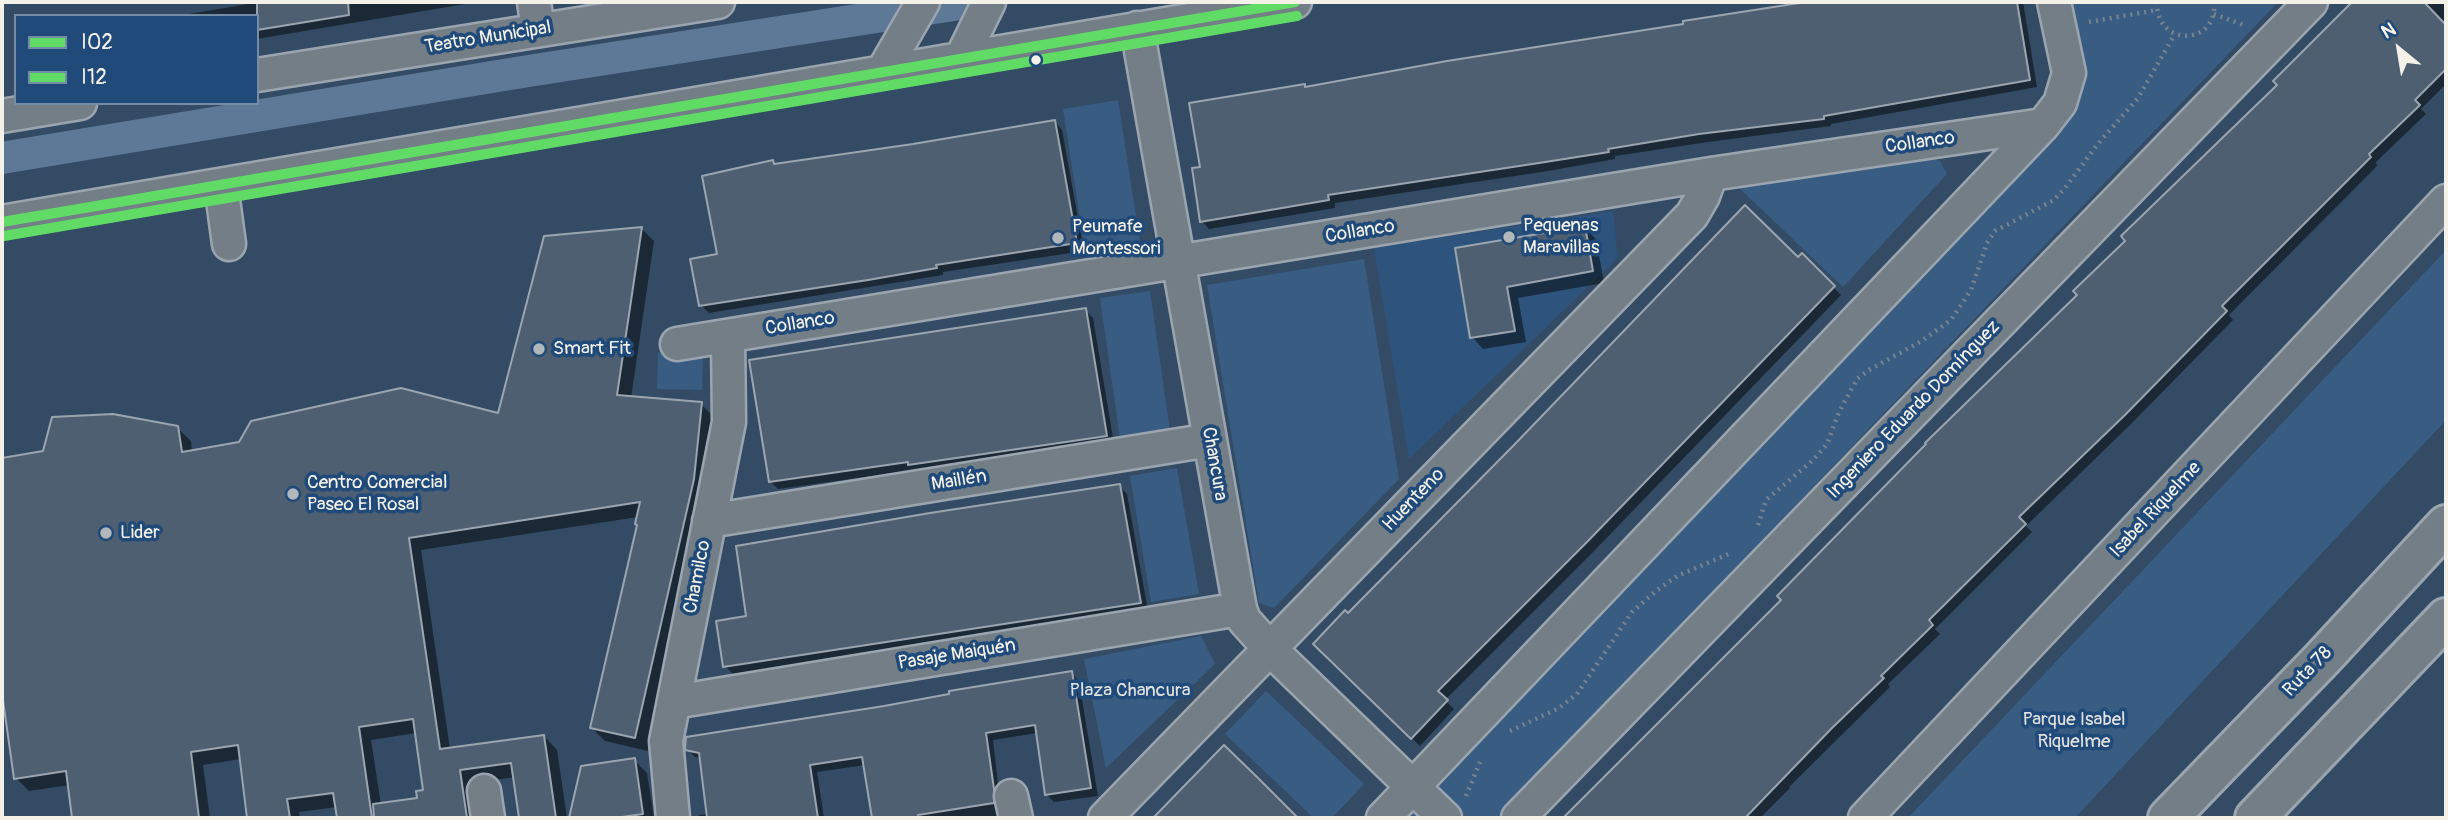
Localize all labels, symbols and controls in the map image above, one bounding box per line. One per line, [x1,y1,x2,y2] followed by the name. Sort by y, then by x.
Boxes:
[14,14,259,105] legend
[2364,14,2434,84] north arrow
[423,17,553,59] street label: Teatro Municipal
[2377,17,2400,44] text: N
[81,29,113,56] text: I02
[1029,53,1043,67] unlabelled marker
[81,64,107,91] text: I12
[1884,127,1956,159] street label: Collanco
[1324,215,1396,249] street label: Collanco
[1523,215,1599,259] place label: Pequenas Maravillas
[1072,216,1161,260] place label: Peumafe Montessori
[1501,229,1517,245] marker: Pequenas Maravillas
[1050,230,1066,246] marker: Peumafe Montessori
[764,307,836,341] street label: Collanco
[1823,316,2005,504] street label: Ingeniero Eduardo Domínguez
[553,338,631,360] place label: Smart Fit
[531,341,547,357] marker: Smart Fit
[1196,425,1232,503] street label: Chancura
[2106,457,2206,563] street label: Isabel Riquelme
[1378,464,1450,536] street label: Huenteno
[930,465,988,497] street label: Maillén
[307,472,447,516] place label: Centro Comercial Paseo El Rosal
[285,486,301,502] marker: Centro Comercial Paseo El Rosal
[120,522,160,544] place label: Lider
[98,525,114,541] marker: Lider
[680,538,716,616] street label: Chamilco
[896,634,1018,676] street label: Pasaje Maiquén
[2279,642,2337,702] street label: Ruta 78
[1069,680,1191,702] park label: Plaza Chancura
[2022,709,2126,753] park label: Parque Isabel Riquelme

